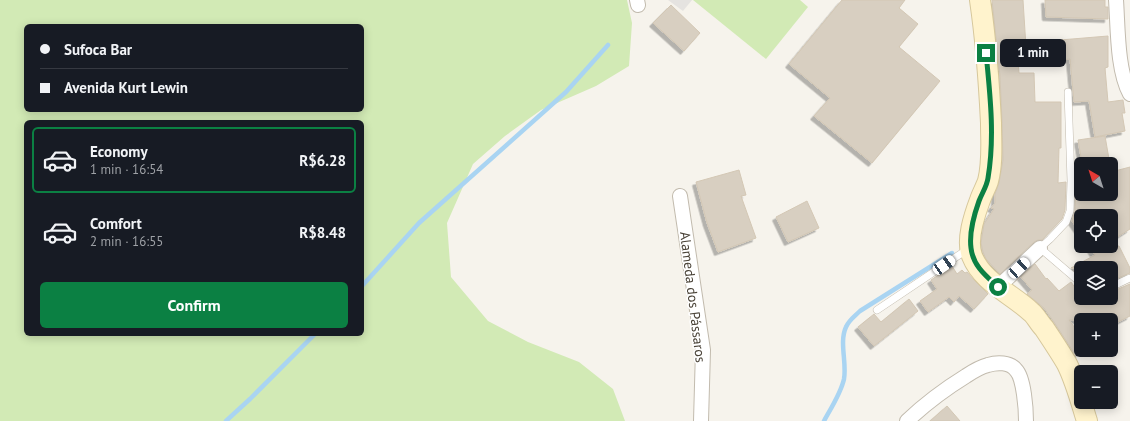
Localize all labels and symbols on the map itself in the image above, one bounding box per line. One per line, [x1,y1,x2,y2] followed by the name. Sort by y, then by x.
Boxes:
[1000,39,1066,67] callout: 1 min
[977,44,995,62] route end
[1074,157,1118,201] north arrow
[676,231,710,364] street label: Alameda dos Pássaros
[931,253,957,277] car
[1006,255,1032,281] car
[989,278,1007,296] route start

